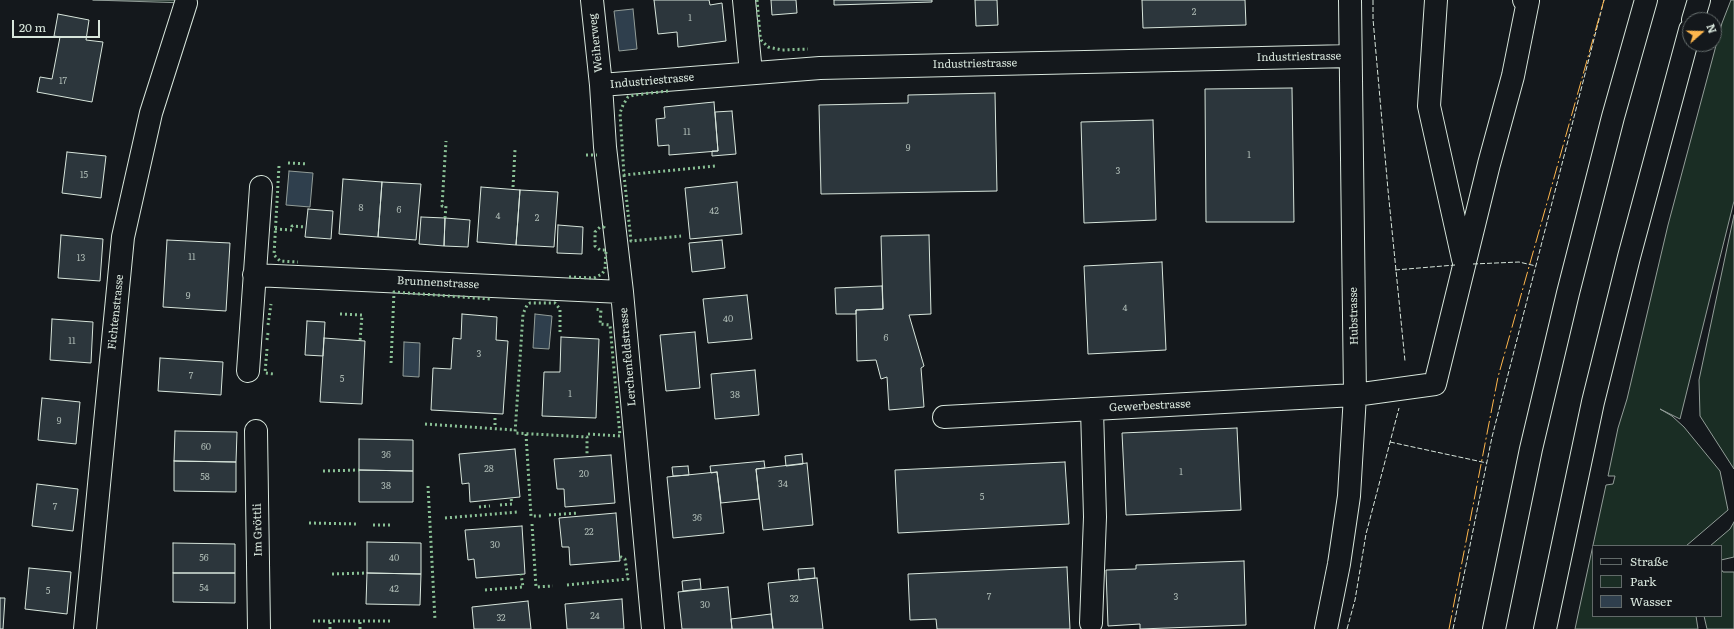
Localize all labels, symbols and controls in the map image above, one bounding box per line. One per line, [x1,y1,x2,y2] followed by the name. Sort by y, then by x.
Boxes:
[1192,7,1196,17] house number: 2
[14,12,102,38] scale bar
[1682,12,1722,52] north arrow
[586,13,606,73] street label: Weiherweg
[688,13,692,23] house number: 1
[19,18,46,36] text: 20 m
[1703,21,1721,35] text: N
[1257,50,1341,64] street label: Industriestrasse
[933,57,1017,71] street label: Industriestrasse
[609,71,695,91] street label: Industriestrasse
[59,76,67,86] house number: 17
[683,127,691,137] house number: 11
[906,143,910,153] house number: 9
[1247,150,1251,160] house number: 1
[1116,166,1120,176] house number: 3
[80,170,88,180] house number: 15
[359,203,363,213] house number: 8
[397,205,401,215] house number: 6
[709,206,719,216] house number: 42
[496,211,500,221] house number: 4
[535,213,539,223] house number: 2
[188,252,196,262] house number: 11
[77,253,85,263] house number: 13
[105,274,127,350] street label: Fichtenstrasse
[397,274,479,292] street label: Brunnenstrasse
[1347,287,1361,345] street label: Hubstrasse
[186,291,190,301] house number: 9
[1123,303,1127,313] house number: 4
[617,307,639,407] street label: Lerchenfeldstrasse
[723,314,733,324] house number: 40
[884,333,888,343] house number: 6
[68,336,76,346] house number: 11
[477,349,481,359] house number: 3
[189,371,193,381] house number: 7
[340,374,344,384] house number: 5
[568,389,572,399] house number: 1
[730,390,740,400] house number: 38
[1109,397,1191,415] street label: Gewerbestrasse
[57,416,61,426] house number: 9
[201,442,211,452] house number: 60
[381,450,391,460] house number: 36
[484,464,494,474] house number: 28
[1179,467,1183,477] house number: 1
[579,469,589,479] house number: 20
[200,472,210,482] house number: 58
[778,479,788,489] house number: 34
[381,481,391,491] house number: 38
[980,492,984,502] house number: 5
[53,502,57,512] house number: 7
[251,503,265,557] street label: Im Gröttli
[692,513,702,523] house number: 36
[584,527,594,537] house number: 22
[490,540,500,550] house number: 30
[1592,545,1722,617] legend
[1630,552,1668,570] text: Straße
[199,553,209,563] house number: 56
[389,553,399,563] house number: 40
[1630,572,1656,590] text: Park
[199,583,209,593] house number: 54
[389,584,399,594] house number: 42
[46,586,50,596] house number: 5
[987,592,991,602] house number: 7
[1174,592,1178,602] house number: 3
[1630,592,1672,610] text: Wasser
[789,594,799,604] house number: 32
[700,600,710,610] house number: 30
[590,611,600,621] house number: 24
[496,613,506,623] house number: 32

